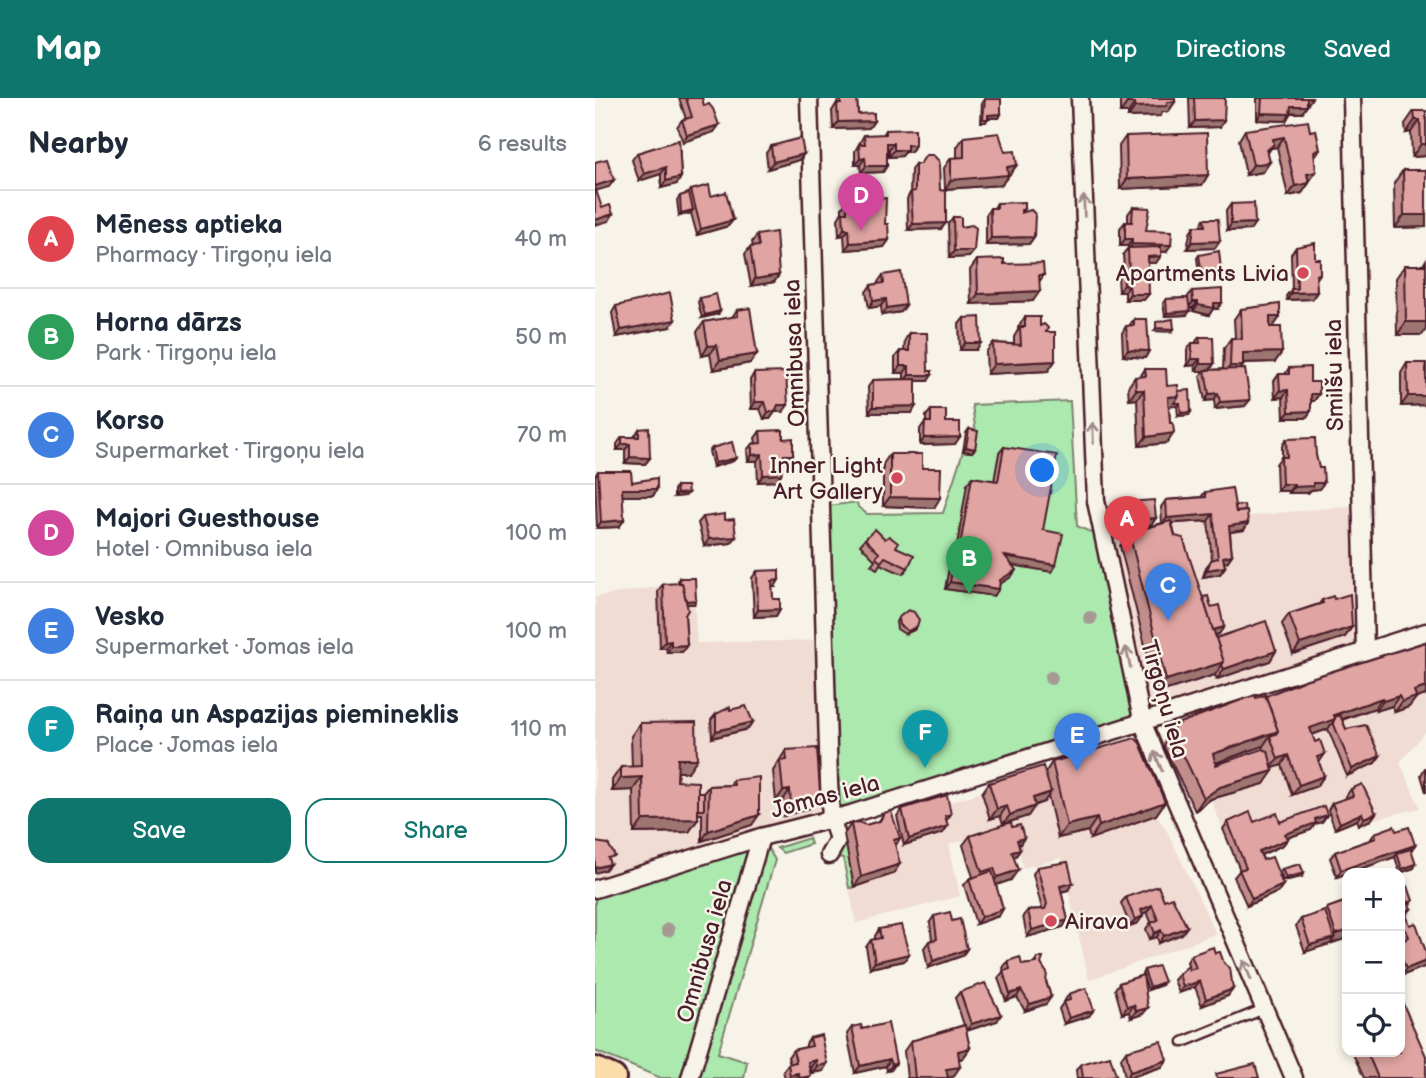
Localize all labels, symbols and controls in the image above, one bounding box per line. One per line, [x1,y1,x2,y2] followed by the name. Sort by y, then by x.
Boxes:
[35,29,101,69] text: Map
[1089,35,1137,64] text: Map
[1175,35,1286,64] text: Directions
[1324,35,1391,64] text: Saved
[28,126,128,162] text: Nearby
[478,130,567,158] text: 6 results
[838,173,884,231] pin: D
[1078,194,1091,217] one-way arrow
[95,210,283,241] text: Mēness aptieka
[44,225,58,253] text: A
[514,225,567,253] text: 40 m
[95,241,332,269] text: Pharmacy · Tirgoņu iela
[1116,260,1289,288] place label: Apartments Livia
[1295,265,1311,281] marker: Apartments Livia
[778,278,812,427] street label: Omnibusa iela
[95,308,242,339] text: Horna dārzs
[1320,319,1350,431] street label: Smilšu iela
[43,323,59,351] text: B
[515,323,567,351] text: 50 m
[95,339,277,367] text: Park · Tirgoņu iela
[95,406,164,437] text: Korso
[43,421,59,449] text: C
[517,421,567,449] text: 70 m
[1087,422,1100,445] one-way arrow
[95,437,365,465] text: Supermarket · Tirgoņu iela
[770,452,884,506] place label: Inner Light Art Gallery
[1025,453,1059,487] your location
[889,470,905,486] marker: Inner Light Art Gallery
[1104,496,1150,554] pin: A
[95,504,319,535] text: Majori Guesthouse
[43,519,59,547] text: D
[506,519,567,547] text: 100 m
[95,535,313,563] text: Hotel · Omnibusa iela
[946,536,992,594] pin: B
[1145,563,1191,621] pin: C
[95,602,165,633] text: Vesko
[44,617,58,645] text: E
[506,617,567,645] text: 100 m
[95,633,354,661] text: Supermarket · Jomas iela
[1134,637,1194,761] street label: Tirgoņu iela
[1121,646,1134,669] one-way arrow
[95,700,459,731] text: Raiņa un Aspazijas piemineklis
[902,710,948,768] pin: F
[1054,713,1100,771] pin: E
[44,715,58,743] text: F
[510,715,567,743] text: 110 m
[95,731,278,759] text: Place · Jomas iela
[1150,751,1163,773] one-way arrow
[768,769,883,825] street label: Jomas iela
[28,798,291,863] button: Save
[305,798,567,863] button: Share
[1342,868,1405,1057] map controls
[1342,868,1405,931] button: +
[671,876,739,1026] street label: Omnibusa iela
[1065,908,1129,936] place label: Airava
[1043,913,1059,929] marker: Airava
[1342,931,1405,994] button: −
[1240,960,1253,982] one-way arrow
[1342,994,1405,1057] button: locate

